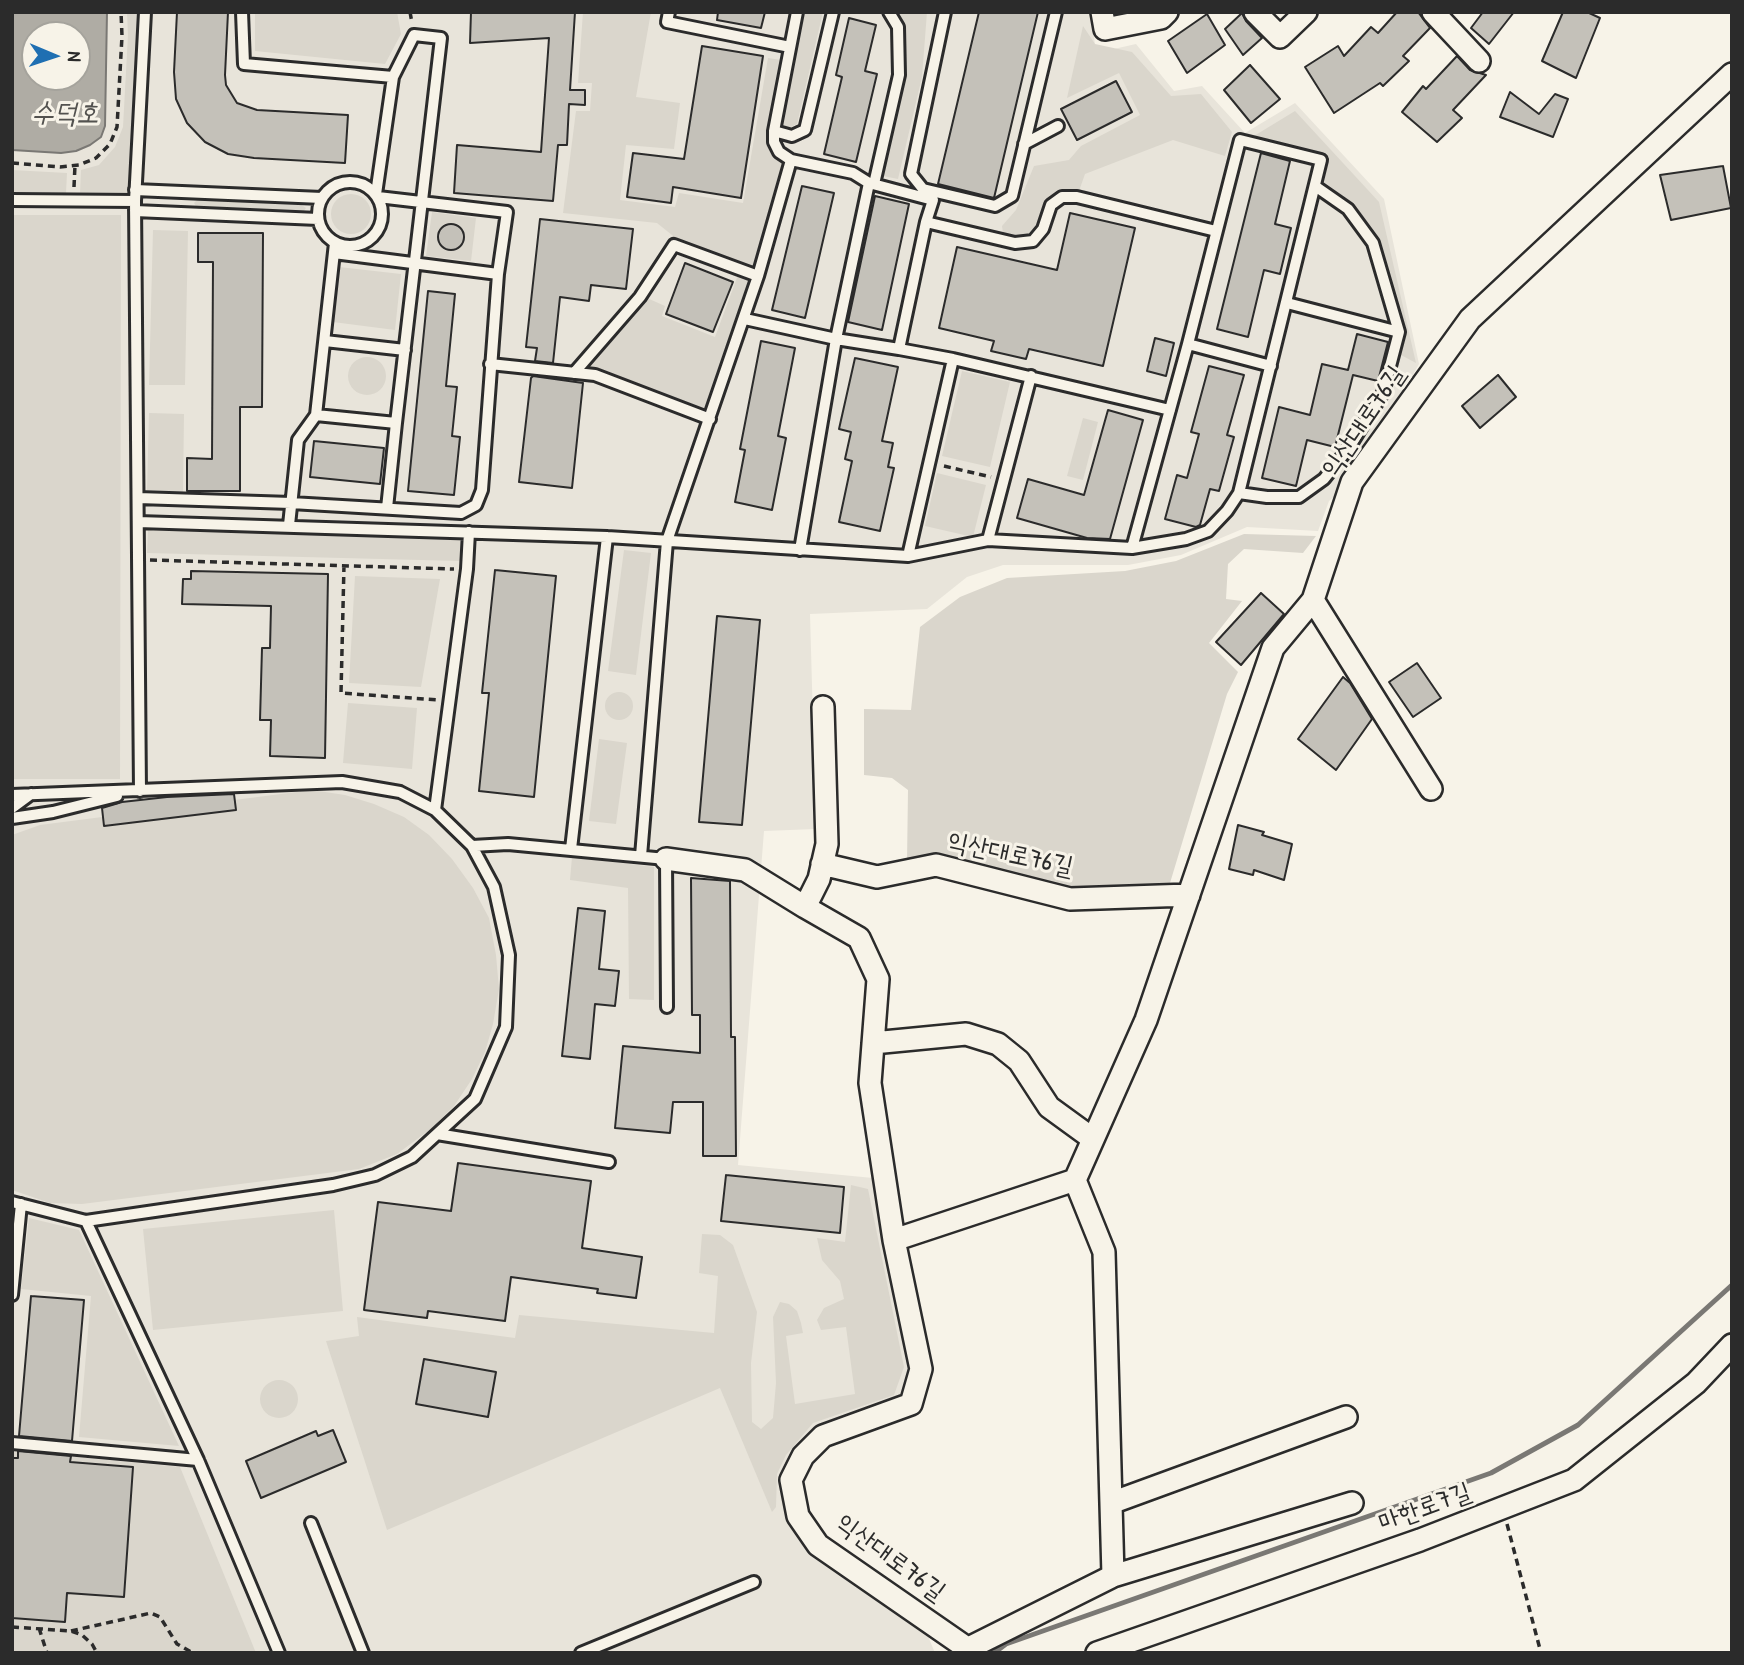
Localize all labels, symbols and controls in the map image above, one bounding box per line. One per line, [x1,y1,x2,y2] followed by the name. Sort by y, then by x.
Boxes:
[21,21,91,91] north arrow
[62,51,88,62] text: N
[31,98,99,132] water label: 수덕호
[1315,360,1413,484] street label: 익산대로76길
[944,826,1076,884] street label: 익산대로76길
[1374,1477,1476,1539] street label: 마한로7길
[829,1508,951,1608] street label: 익산대로76길

